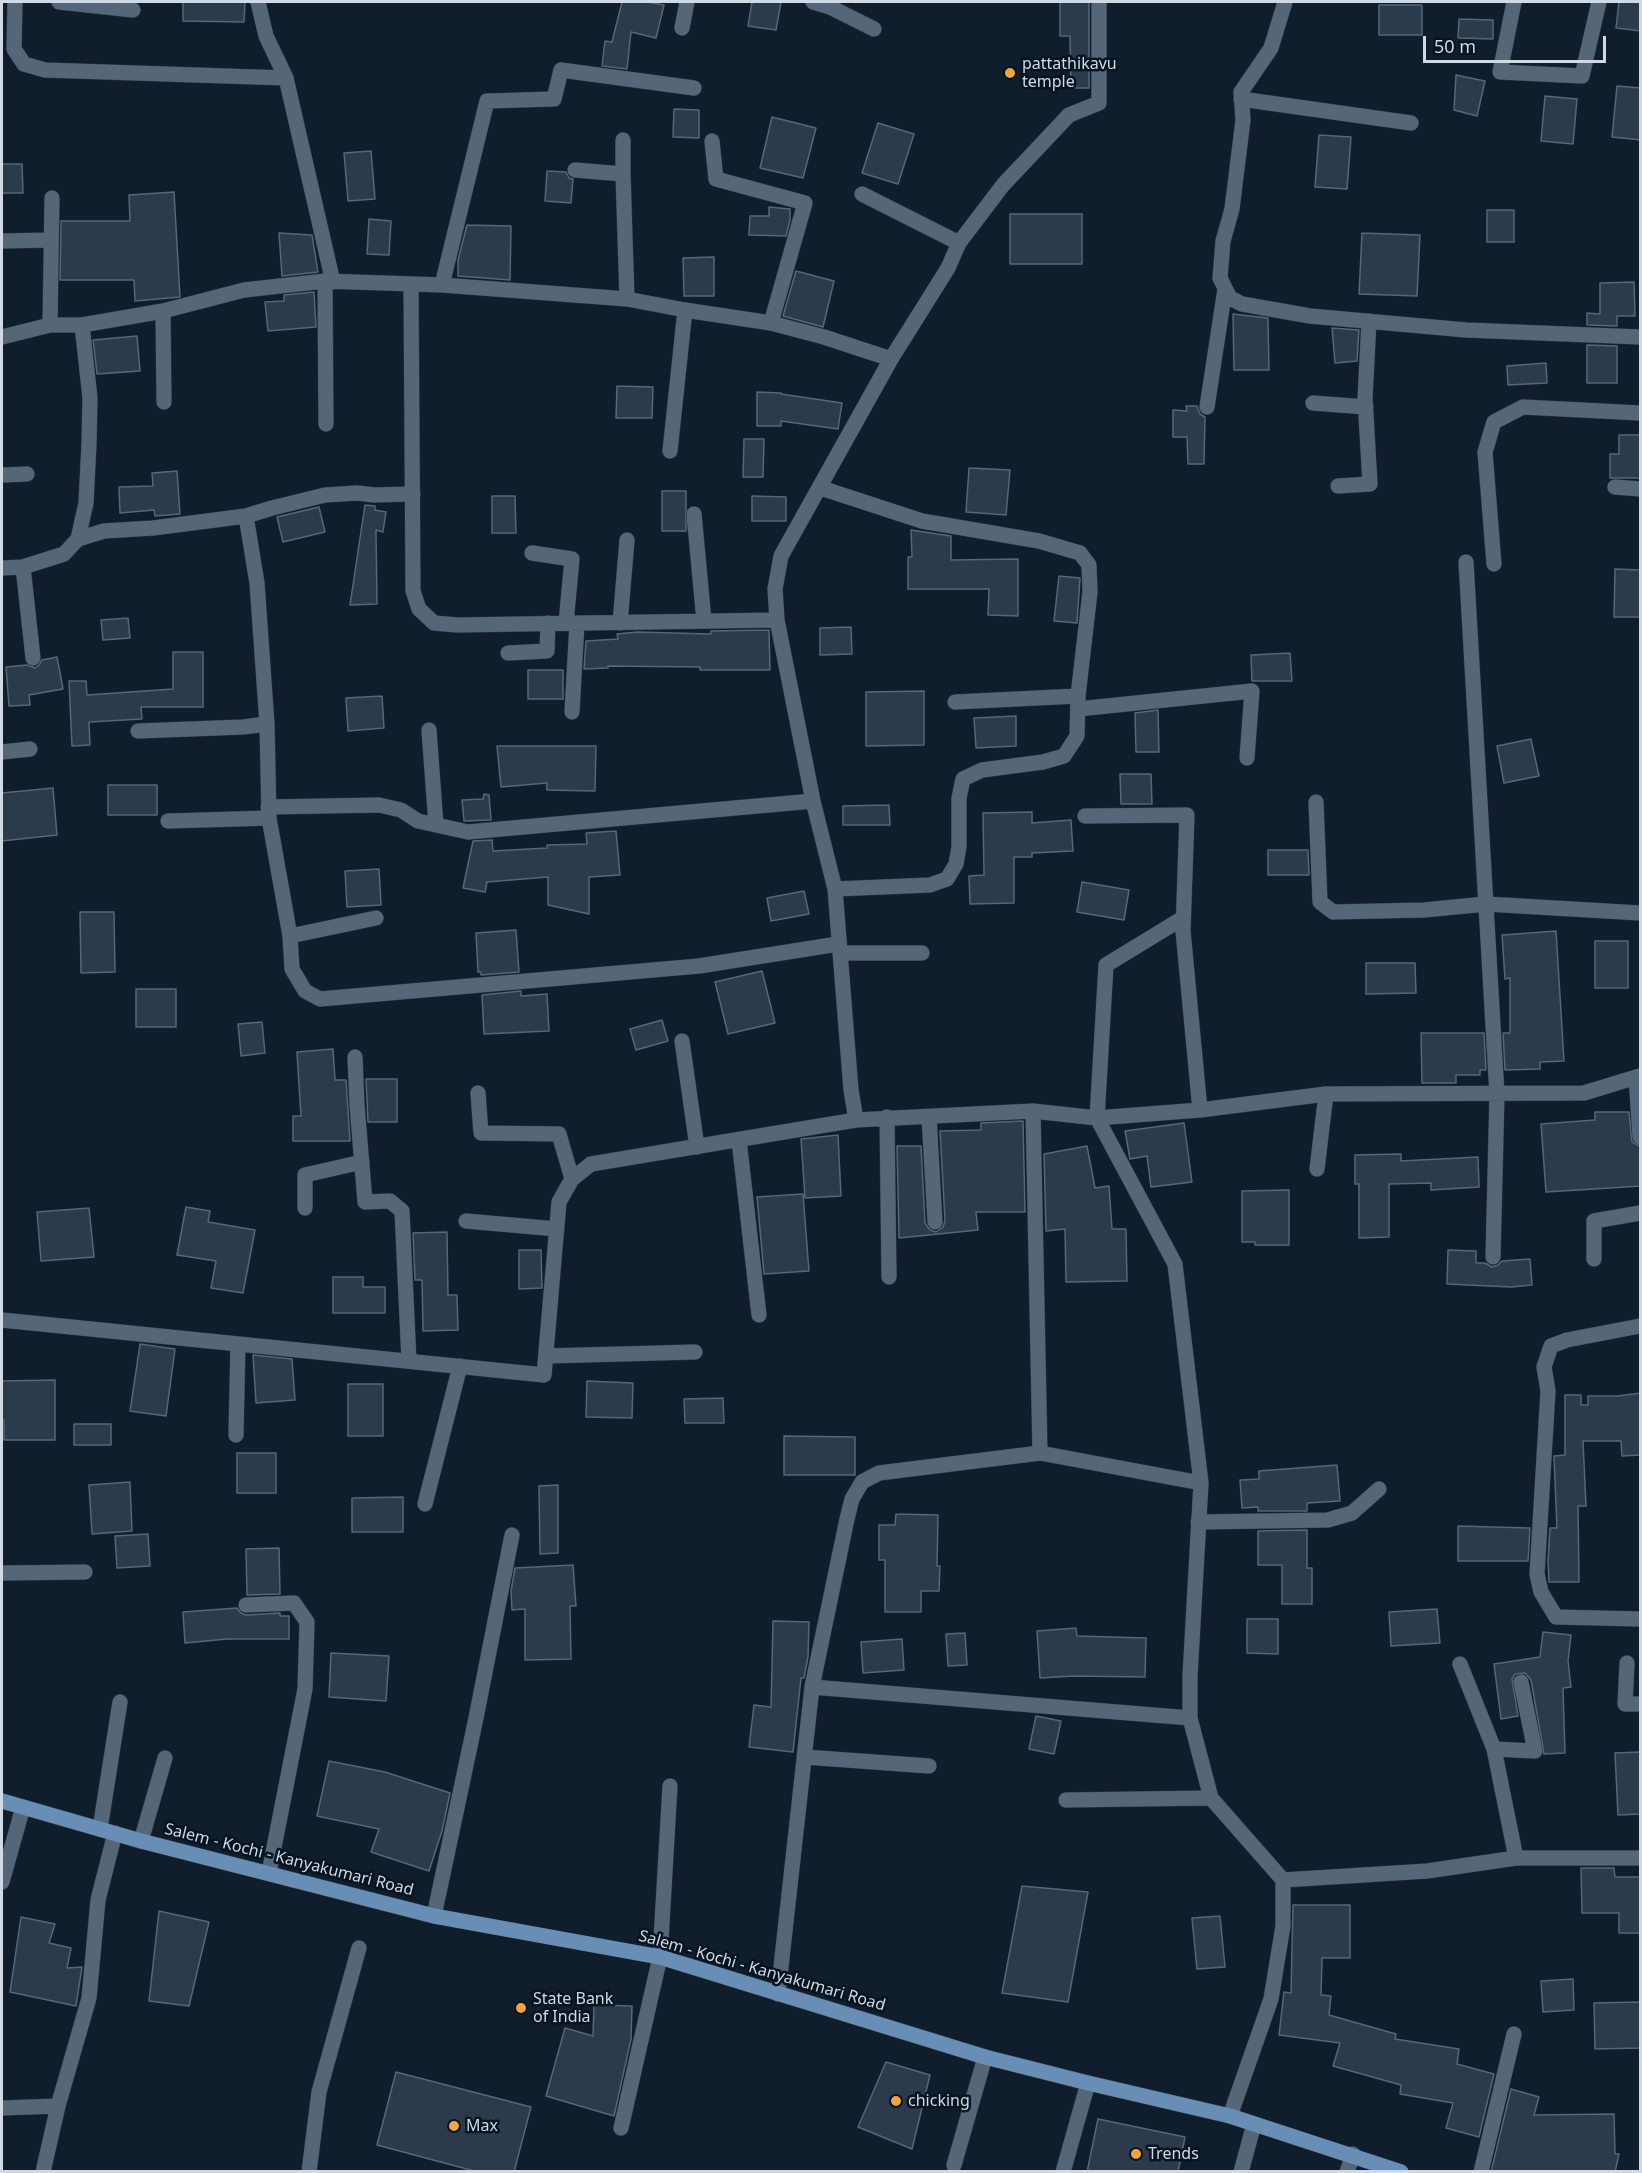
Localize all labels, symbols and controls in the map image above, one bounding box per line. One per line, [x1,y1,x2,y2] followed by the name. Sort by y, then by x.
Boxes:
[1426,24,1609,62] scale bar
[1434,34,1476,58] text: 50 m
[1022,54,1117,92] place label: pattathikavu temple
[1003,66,1017,80] marker: pattathikavu temple
[163,1820,415,1900] street label: Salem - Kochi - Kanyakumari Road
[636,1927,888,2015] street label: Salem - Kochi - Kanyakumari Road
[533,1989,613,2027] place label: State Bank of India
[514,2001,528,2015] marker: State Bank of India
[908,2091,970,2111] place label: chicking
[889,2094,903,2108] marker: chicking
[466,2116,498,2136] place label: Max
[447,2119,461,2133] marker: Max
[1148,2144,1199,2164] place label: Trends
[1129,2147,1143,2161] marker: Trends

